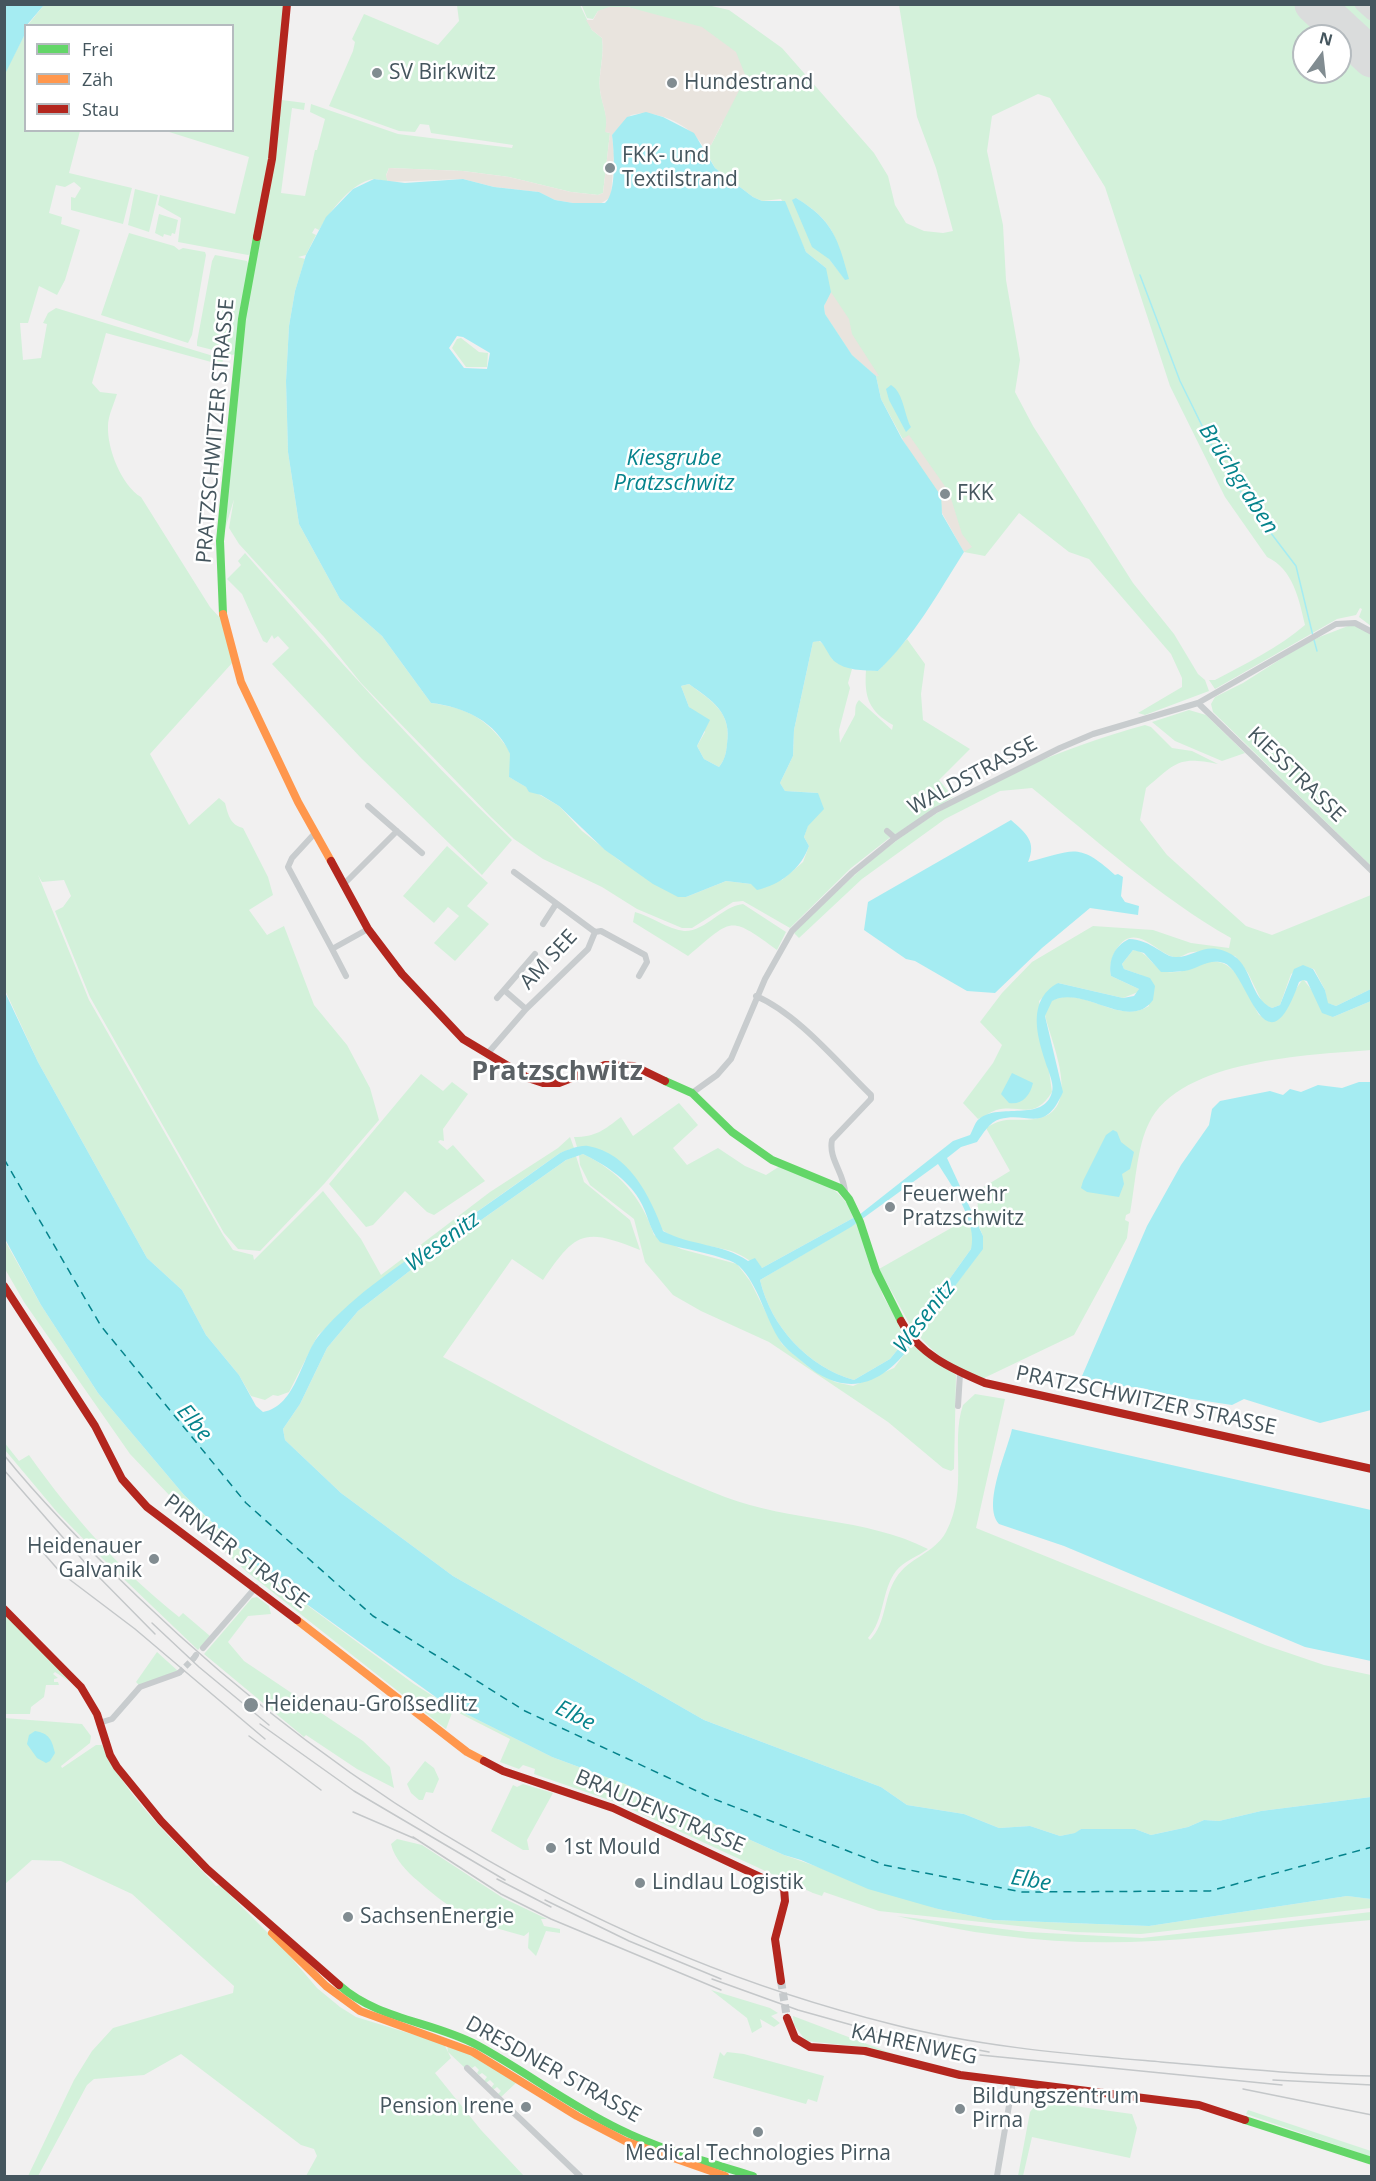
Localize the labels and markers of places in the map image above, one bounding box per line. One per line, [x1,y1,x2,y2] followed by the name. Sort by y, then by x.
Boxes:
[389,60,496,86] place label: SV Birkwitz
[370,66,384,80] marker: SV Birkwitz
[684,70,813,96] place label: Hundestrand
[665,76,679,90] marker: Hundestrand
[622,143,738,193] place label: FKK- und Textilstrand
[603,161,617,175] marker: FKK- und Textilstrand
[957,481,994,507] place label: FKK
[938,487,952,501] marker: FKK
[902,1182,1024,1232] place label: Feuerwehr Pratzschwitz
[883,1200,897,1214] marker: Feuerwehr Pratzschwitz
[27,1534,142,1584] place label: Heidenauer Galvanik
[147,1552,161,1566] marker: Heidenauer Galvanik
[264,1692,478,1718] place label: Heidenau-Großsedlitz
[242,1696,260,1714] marker: Heidenau-Großsedlitz
[563,1835,661,1861] place label: 1st Mould
[544,1841,558,1855] marker: 1st Mould
[652,1870,803,1896] place label: Lindlau Logistik
[633,1876,647,1890] marker: Lindlau Logistik
[360,1904,514,1930] place label: SachsenEnergie
[341,1910,355,1924] marker: SachsenEnergie
[972,2084,1139,2134] place label: Bildungszentrum Pirna
[380,2094,514,2120] place label: Pension Irene
[519,2100,533,2114] marker: Pension Irene
[953,2102,967,2116] marker: Bildungszentrum Pirna
[751,2125,765,2139] marker: Medical Technologies Pirna
[625,2141,891,2167] place label: Medical Technologies Pirna

